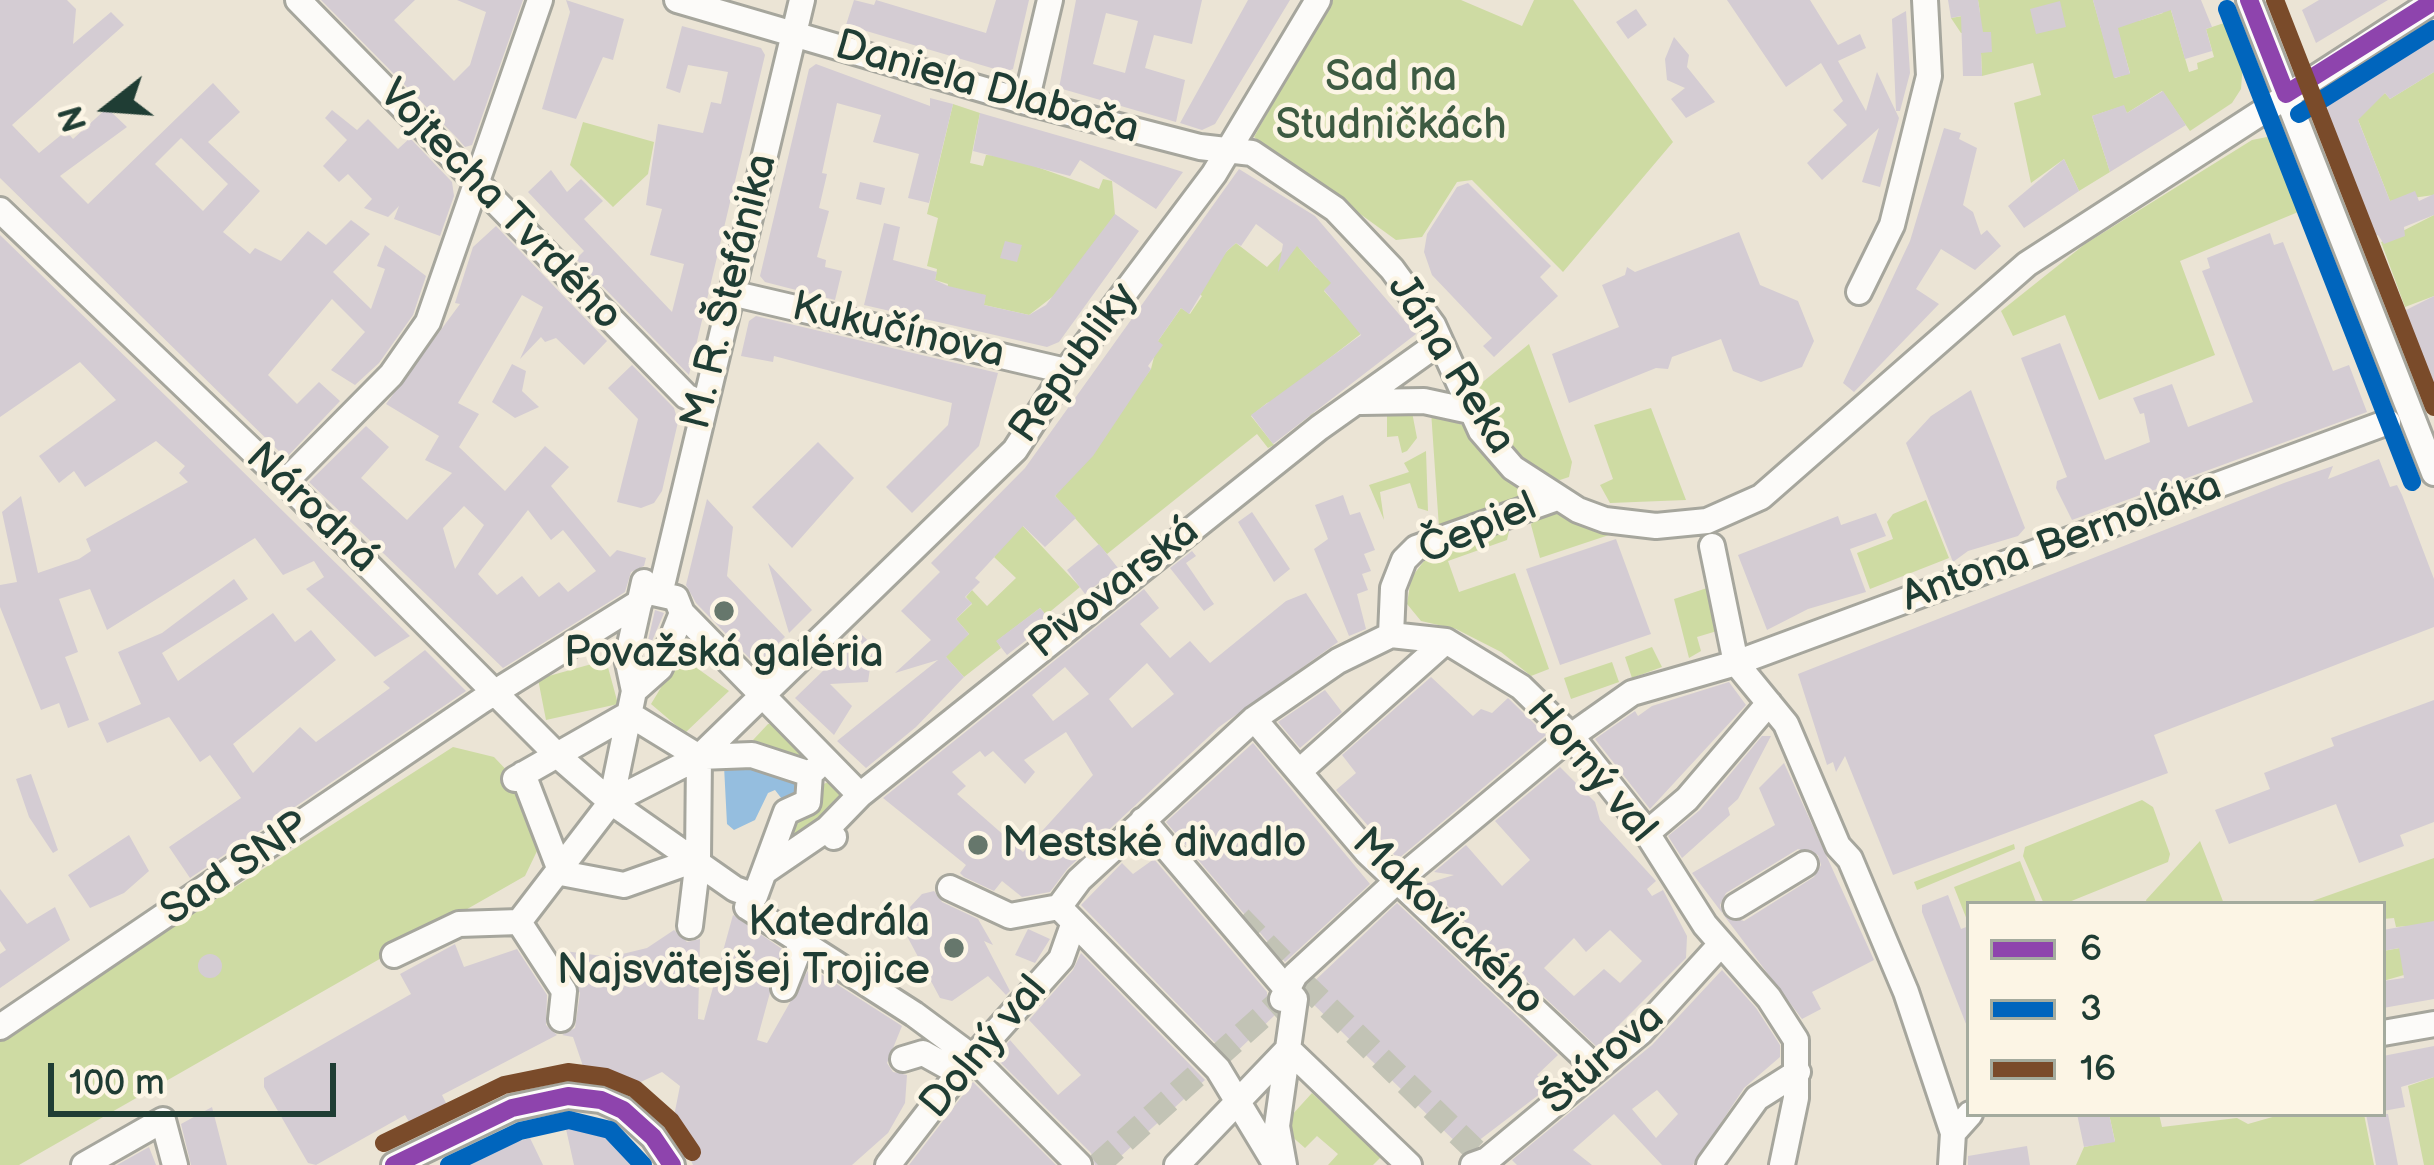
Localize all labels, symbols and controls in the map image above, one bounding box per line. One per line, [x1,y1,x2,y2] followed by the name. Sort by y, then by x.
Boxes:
[829,22,1145,156] street label: Daniela Dlabača
[48,48,168,168] north arrow
[1276,54,1506,152] park label: Sad na Studničkách
[367,70,631,342] street label: Vojtecha Tvrdého
[51,101,96,136] text: N
[672,149,790,435] street label: M. R. Štefánika
[1375,266,1525,464] street label: Jána Reka
[1000,274,1150,454] street label: Republiky
[787,283,1009,381] street label: Kukučínova
[234,434,388,584] street label: Národná
[1895,462,2229,624] street label: Antona Bernoláka
[1411,483,1545,577] street label: Čepiel
[1020,507,1210,671] street label: Pivovarská
[711,598,737,624] marker: Považská galéria
[564,630,884,680] place label: Považská galéria
[1514,686,1666,854] street label: Horný val
[152,802,320,938] street label: Sad SNP
[1340,819,1554,1027] street label: Makovického
[1002,820,1307,870] place label: Mestské divadlo
[965,832,991,858] marker: Mestské divadlo
[557,899,930,998] place label: Katedrála Najsvätejšej Trojice
[1966,901,2386,1117] legend
[2080,928,2102,971] text: 6
[941,935,967,961] marker: Katedrála Najsvätejšej Trojice
[911,967,1059,1129] street label: Dolný val
[2080,988,2102,1031] text: 3
[1533,993,1675,1127] street label: Štúrova
[54,1039,342,1113] scale bar
[2080,1048,2116,1091] text: 16
[69,1062,165,1105] text: 100 m

